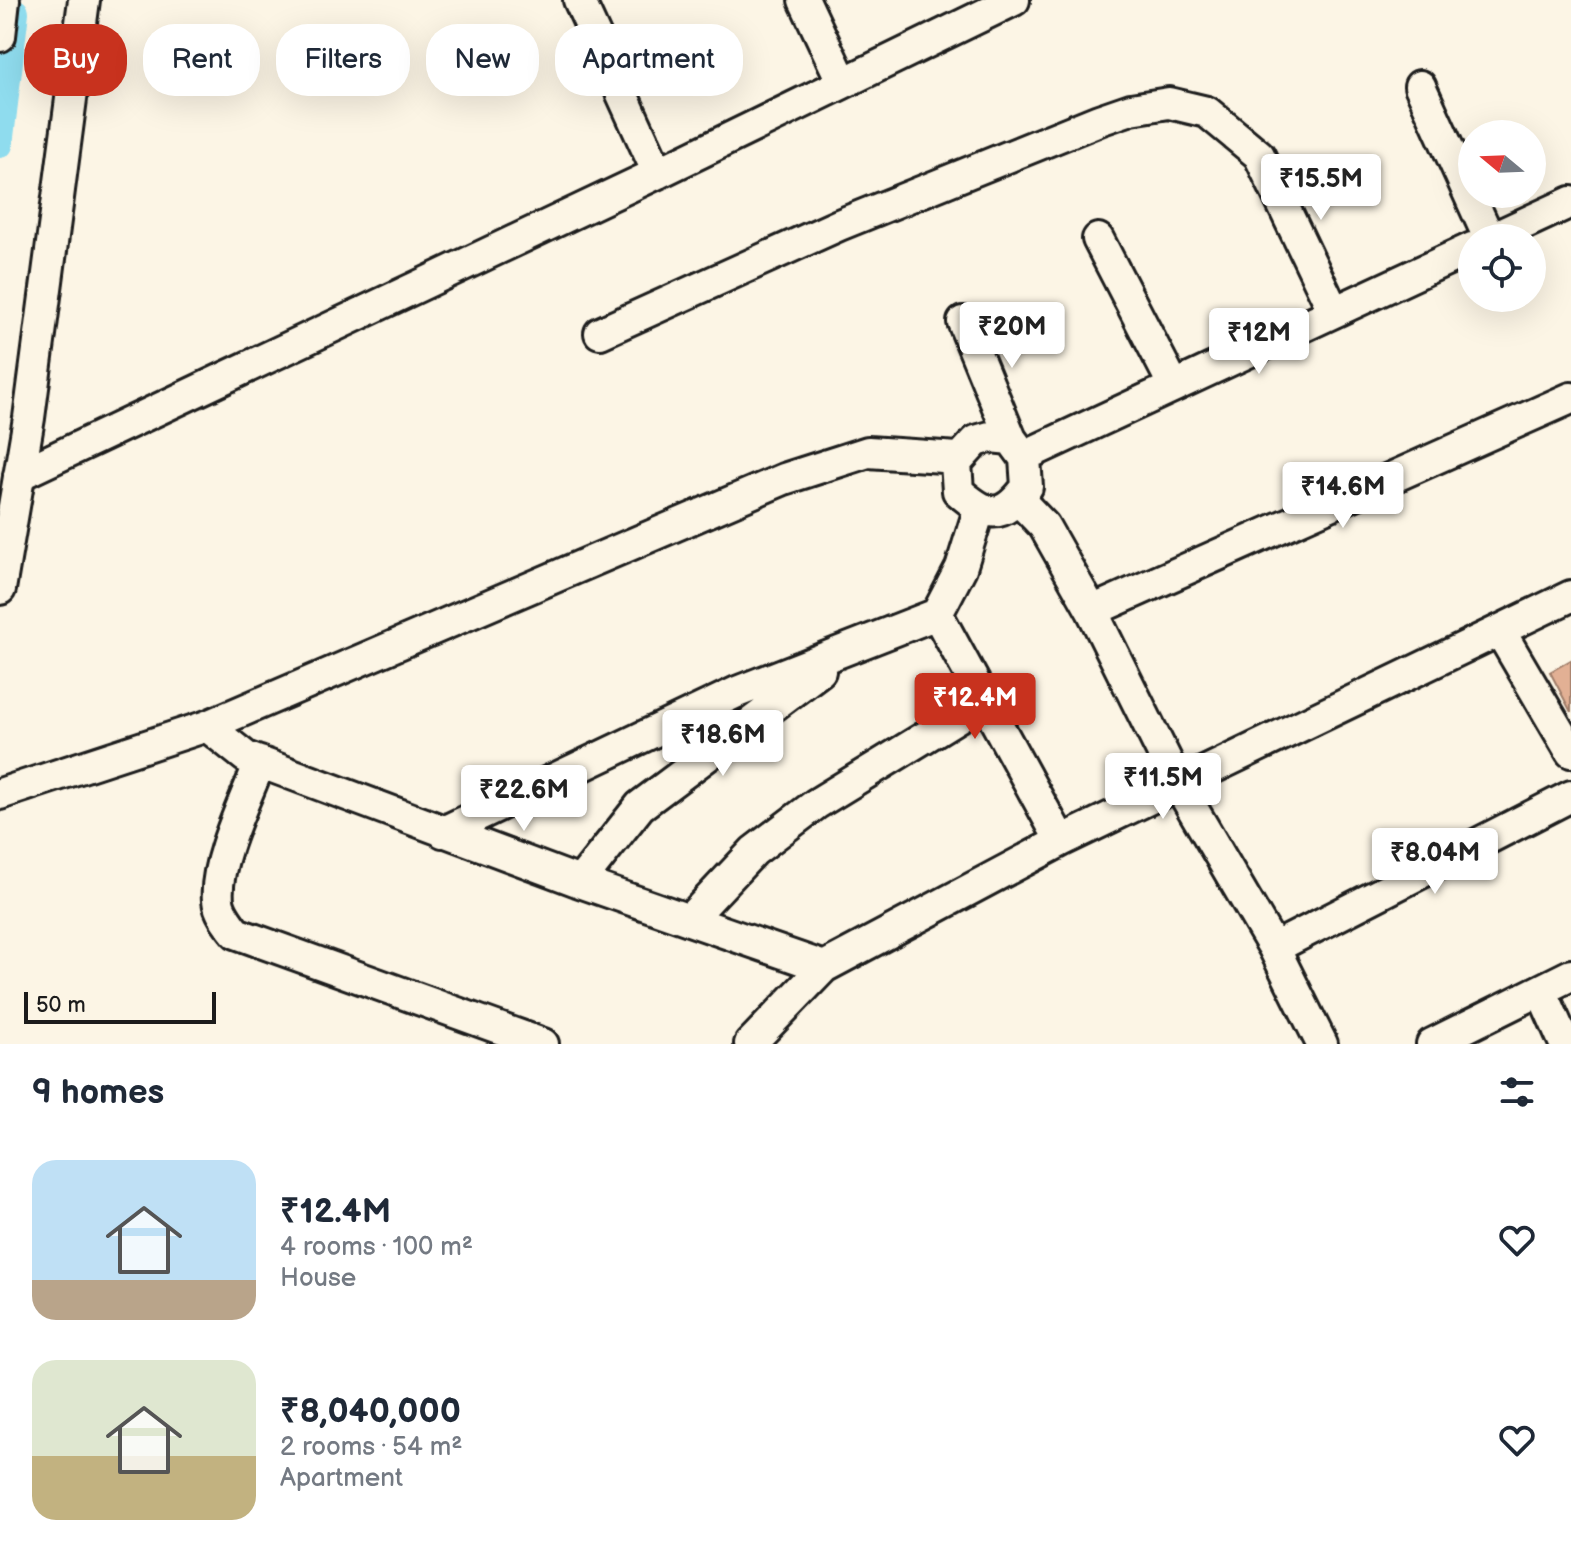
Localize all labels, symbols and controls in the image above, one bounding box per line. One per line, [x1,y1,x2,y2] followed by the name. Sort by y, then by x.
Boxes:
[24,24,127,96] chip: Buy
[143,24,260,96] chip: Rent
[276,24,410,96] chip: Filters
[426,24,539,96] chip: New
[555,24,743,96] chip: Apartment
[1458,120,1546,208] north arrow
[1458,120,1546,312] map controls
[1256,154,1386,222] pin: ₹15.5M
[1279,164,1363,195] text: ₹15.5M
[1458,224,1546,312] button: locate
[965,302,1059,370] pin: ₹20M
[1212,308,1306,376] pin: ₹12M
[978,312,1046,343] text: ₹20M
[1227,318,1291,349] text: ₹12M
[1278,462,1408,530] pin: ₹14.6M
[1300,472,1386,503] text: ₹14.6M
[910,673,1040,741] pin: ₹12.4M
[933,683,1017,714] text: ₹12.4M
[658,710,788,778] pin: ₹18.6M
[680,720,766,751] text: ₹18.6M
[1098,753,1228,821] pin: ₹11.5M
[1123,763,1203,794] text: ₹11.5M
[459,765,589,833] pin: ₹22.6M
[479,775,569,806] text: ₹22.6M
[1370,828,1500,896] pin: ₹8.04M
[1390,838,1480,869] text: ₹8.04M
[24,988,216,1024] scale bar
[36,992,86,1019] text: 50 m
[1495,1070,1539,1114] icon: filters
[32,1072,164,1113] text: 9 homes
[280,1191,391,1232] text: ₹12.4M
[96,1192,192,1288] icon: home
[1495,1218,1539,1262] icon: heart
[280,1232,473,1263] text: 4 rooms · 100 m²
[280,1263,356,1294] text: House
[280,1391,461,1432] text: ₹8,040,000
[96,1392,192,1488] icon: home
[1495,1418,1539,1462] icon: heart
[280,1432,463,1463] text: 2 rooms · 54 m²
[280,1463,403,1494] text: Apartment

